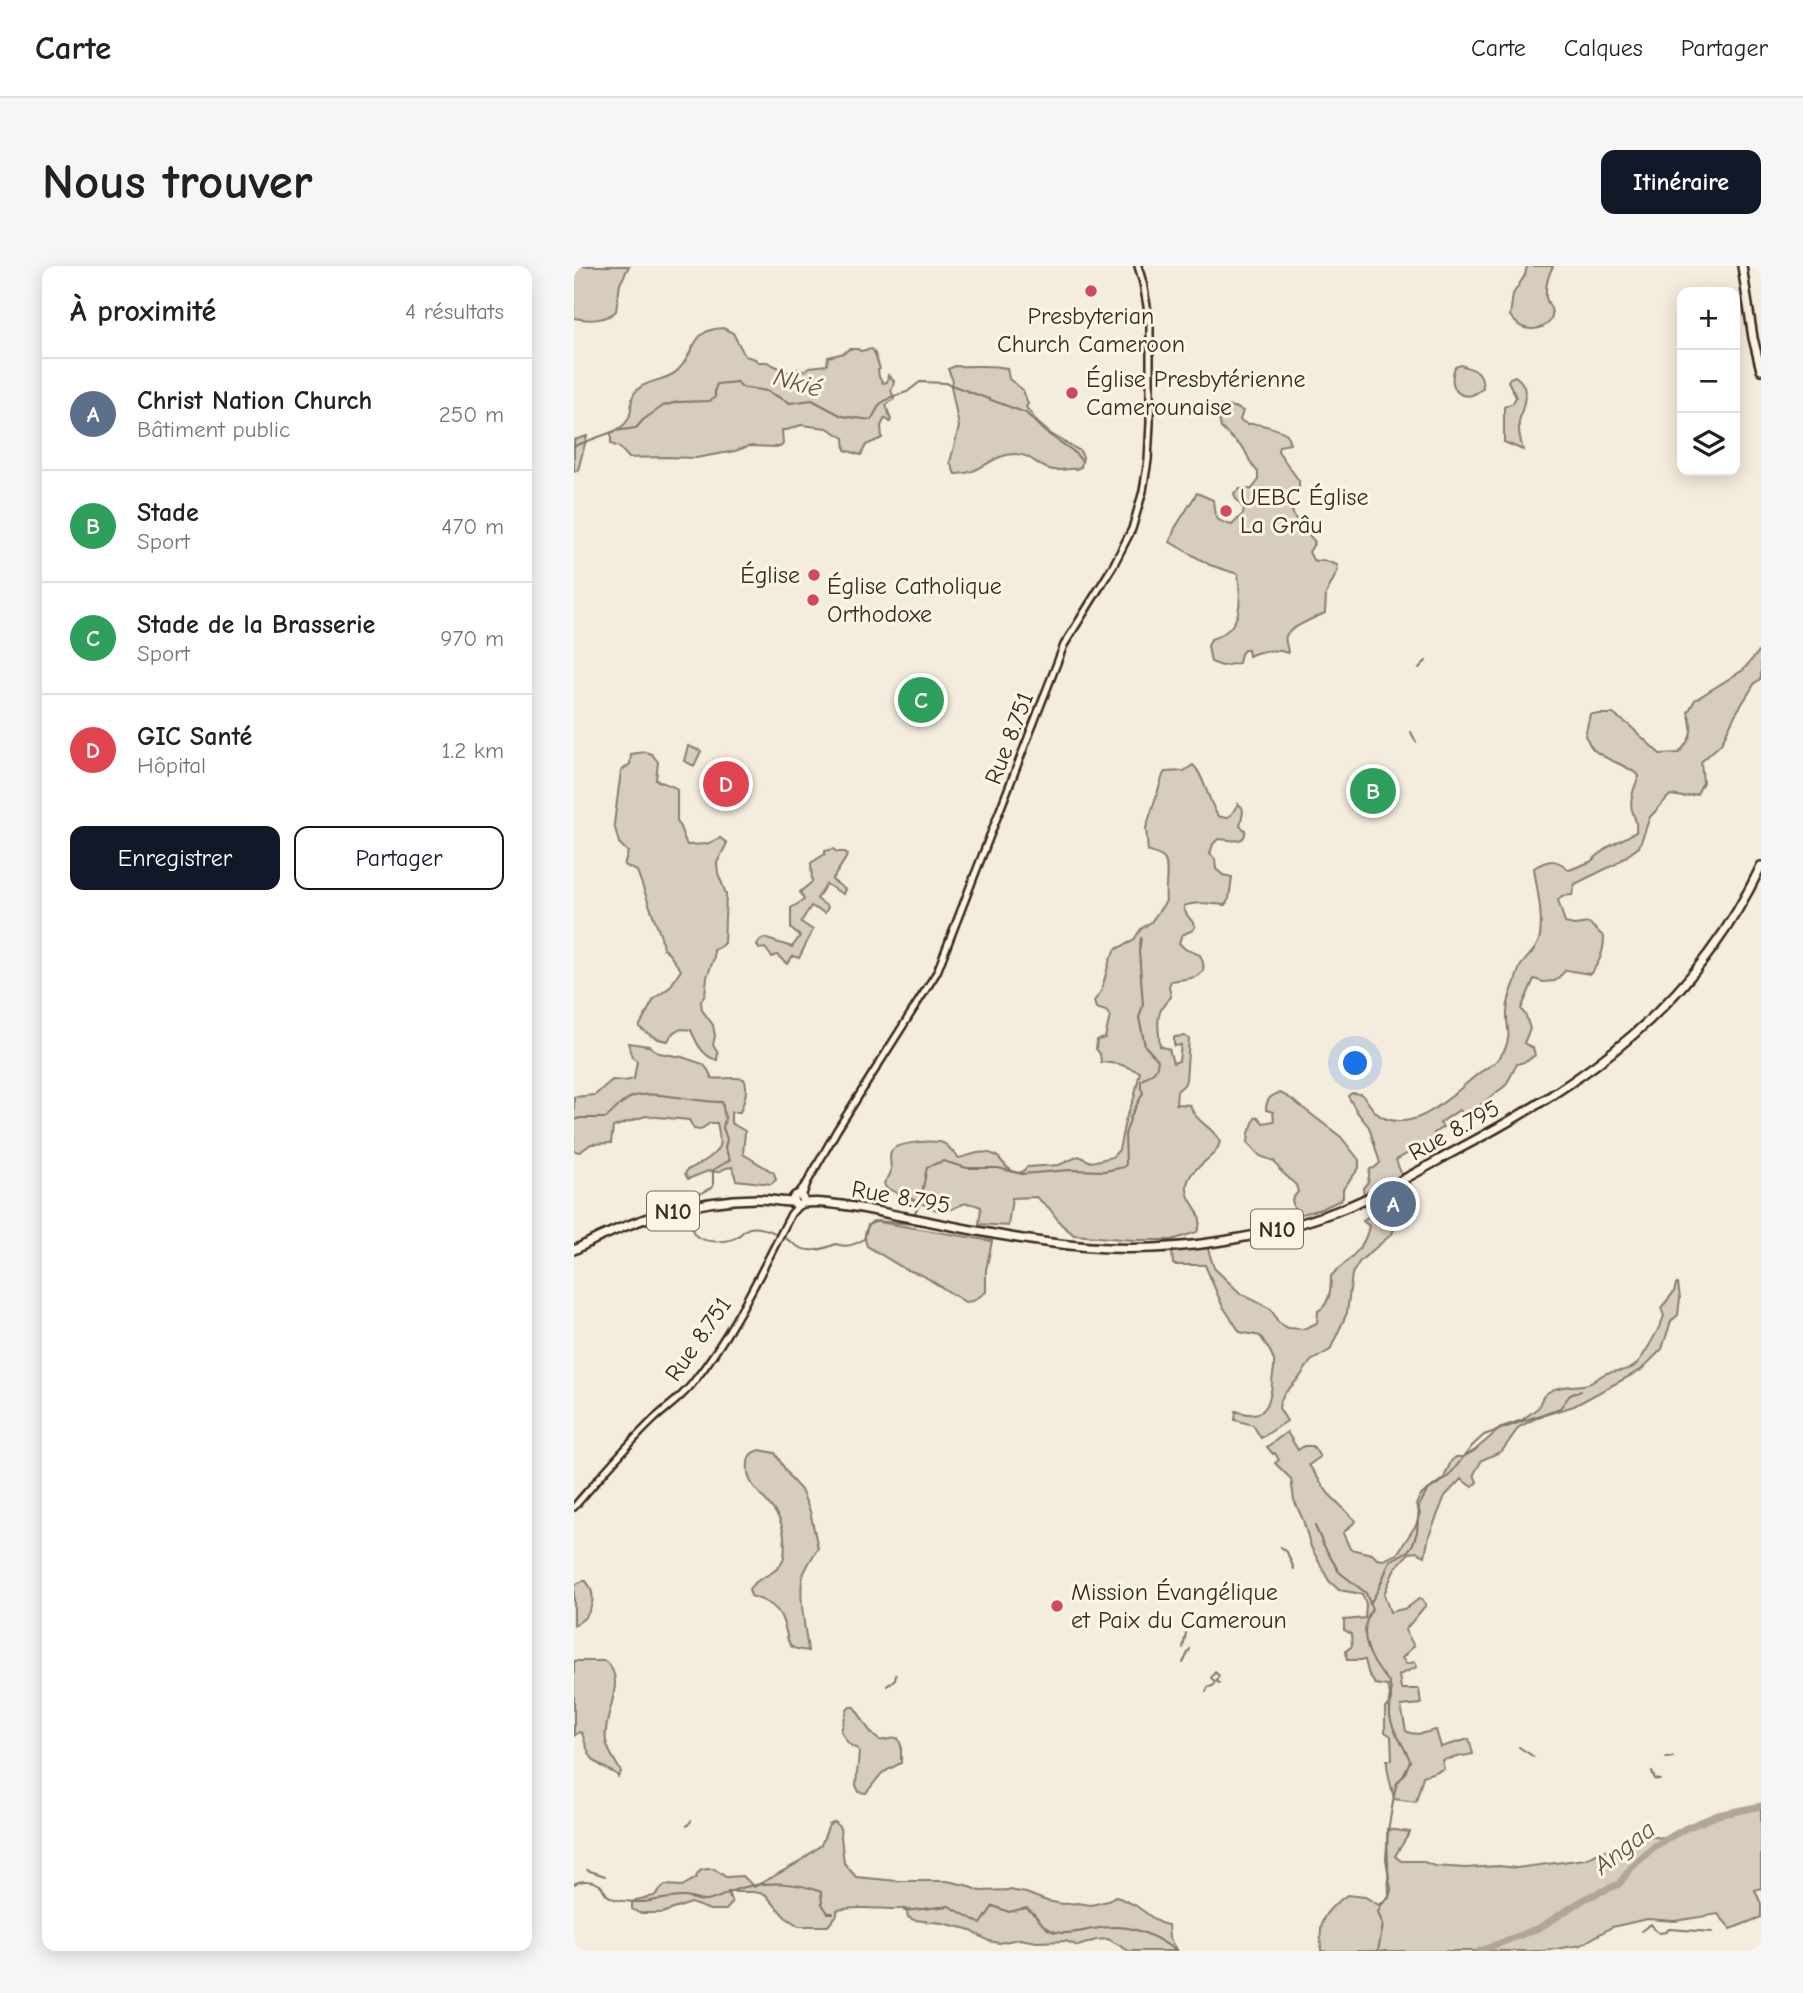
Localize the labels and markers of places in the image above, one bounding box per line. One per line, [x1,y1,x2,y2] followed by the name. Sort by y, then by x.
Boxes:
[1083,283,1099,299] marker: Presbyterian Church Cameroon
[997,302,1185,358] place label: Presbyterian Church Cameroon
[1086,365,1306,421] place label: Église Presbytérienne Camerounaise
[1064,385,1080,401] marker: Église Presbytérienne Camerounaise
[1240,483,1369,539] place label: UEBC Église La Grâu
[1218,503,1234,519] marker: UEBC Église La Grâu
[740,561,800,589] place label: Église
[806,567,822,583] marker: Église
[827,572,1002,628] place label: Église Catholique Orthodoxe
[805,592,821,608] marker: Église Catholique Orthodoxe
[898,674,944,726] pin: C
[703,758,749,810] pin: D
[1350,765,1396,817] pin: B
[1370,1178,1416,1230] pin: A
[1071,1578,1287,1634] place label: Mission Évangélique et Paix du Cameroun
[1049,1598,1065,1614] marker: Mission Évangélique et Paix du Cameroun

